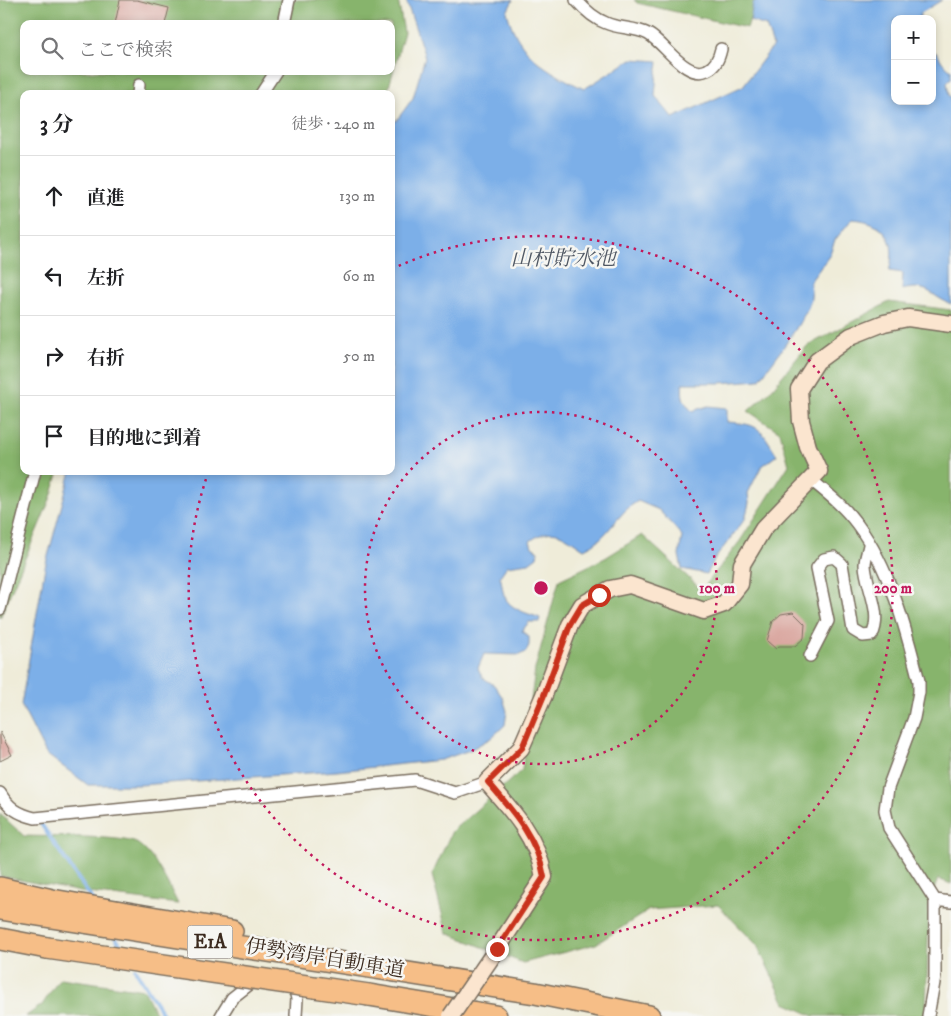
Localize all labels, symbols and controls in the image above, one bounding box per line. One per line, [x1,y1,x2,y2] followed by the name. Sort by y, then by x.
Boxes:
[891,15,936,105] map controls
[891,15,936,60] button: +
[20,20,395,75] search box
[38,34,66,62] icon: search
[78,39,173,62] text: ここで検索
[891,60,936,105] button: −
[40,112,73,138] text: 3 分
[291,114,375,134] text: 徒歩 · 240 m
[40,182,68,210] icon: ahead
[339,186,375,206] text: 130 m
[87,187,125,210] text: 直進
[511,246,617,272] water label: 山村貯水池
[40,262,68,290] icon: left
[343,266,375,286] text: 60 m
[87,267,125,290] text: 左折
[40,342,68,370] icon: right
[343,346,375,366] text: 50 m
[87,347,125,370] text: 右折
[40,422,68,450] icon: arrive
[87,427,201,450] text: 目的地に到着
[532,579,550,597] centre of rings
[699,579,736,598] text: 100 m
[874,579,913,598] text: 200 m
[588,584,611,607] route start
[188,926,232,959] road number: E1A
[244,934,406,984] street label: 伊勢湾岸自動車道
[486,938,509,961] route end

